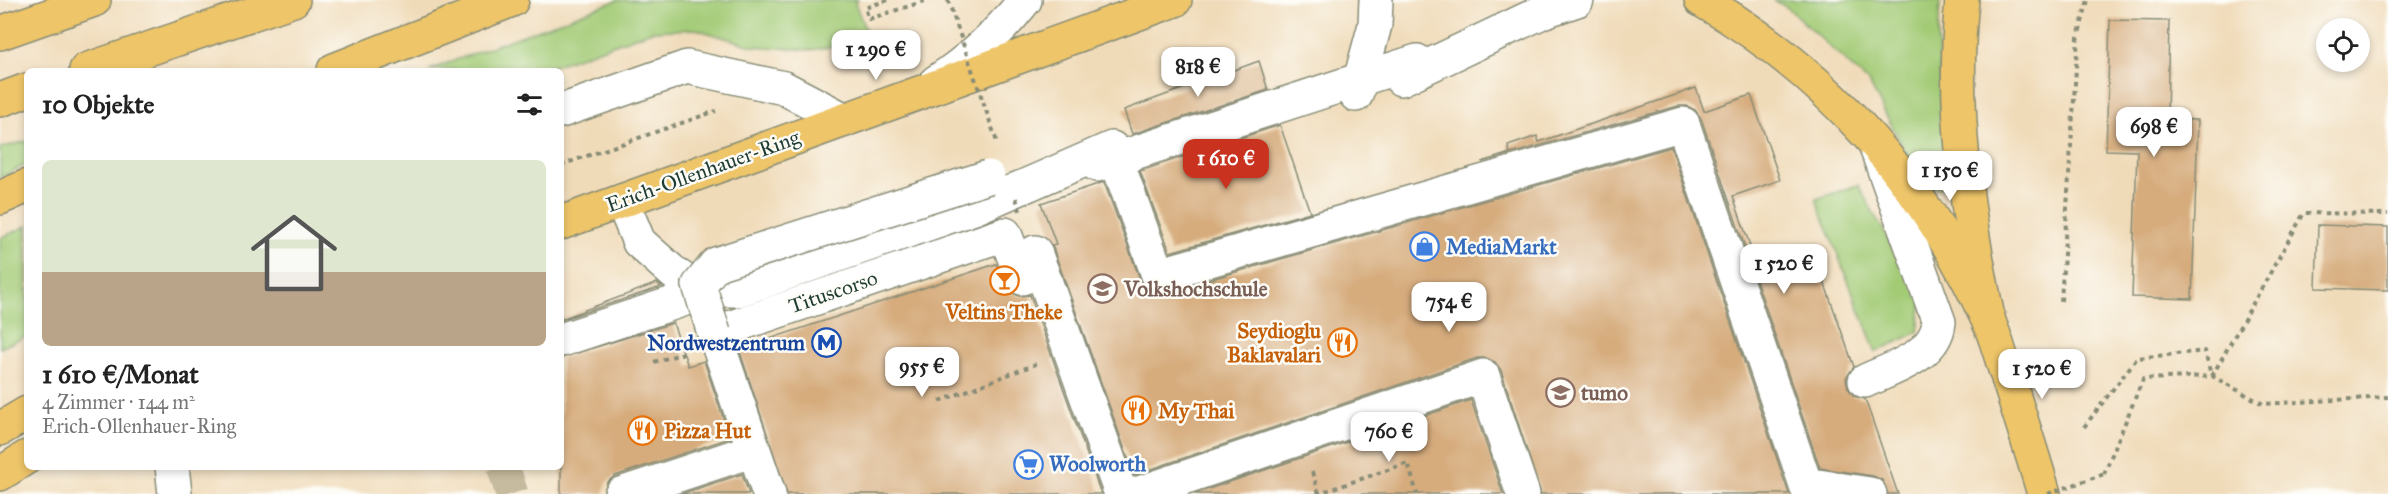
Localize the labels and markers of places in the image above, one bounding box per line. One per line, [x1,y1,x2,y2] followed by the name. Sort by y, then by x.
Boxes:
[821,30,931,81] pin: 1 290 €
[1156,47,1240,98] pin: 818 €
[2112,107,2196,158] pin: 698 €
[1171,139,1281,190] pin: 1 610 €
[1895,151,2005,202] pin: 1 150 €
[1409,231,1441,263] shop icon: MediaMarkt
[1446,234,1557,260] place label: MediaMarkt
[1729,244,1839,295] pin: 1 520 €
[988,265,1020,297] bar icon: Veltins Theke
[1087,273,1119,305] school or university icon: Volkshochschule
[1123,276,1268,302] place label: Volkshochschule
[1407,282,1491,333] pin: 754 €
[944,299,1063,325] place label: Veltins Theke
[1227,318,1322,368] place label: Seydioglu Baklavalari
[810,327,842,359] metro station icon: Nordwestzentrum
[1326,327,1358,359] restaurant icon: Seydioglu Baklavalari
[647,330,805,356] place label: Nordwestzentrum
[880,347,964,398] pin: 955 €
[1987,349,2097,400] pin: 1 520 €
[1544,377,1576,409] school or university icon: tumo
[1580,380,1628,406] place label: tumo
[1121,395,1153,427] restaurant icon: My Thai
[1158,398,1234,424] place label: My Thai
[1347,412,1431,463] pin: 760 €
[627,415,659,447] restaurant icon: Pizza Hut
[664,418,752,444] place label: Pizza Hut
[1012,448,1044,480] supermarket icon: Woolworth
[1049,451,1147,477] place label: Woolworth

